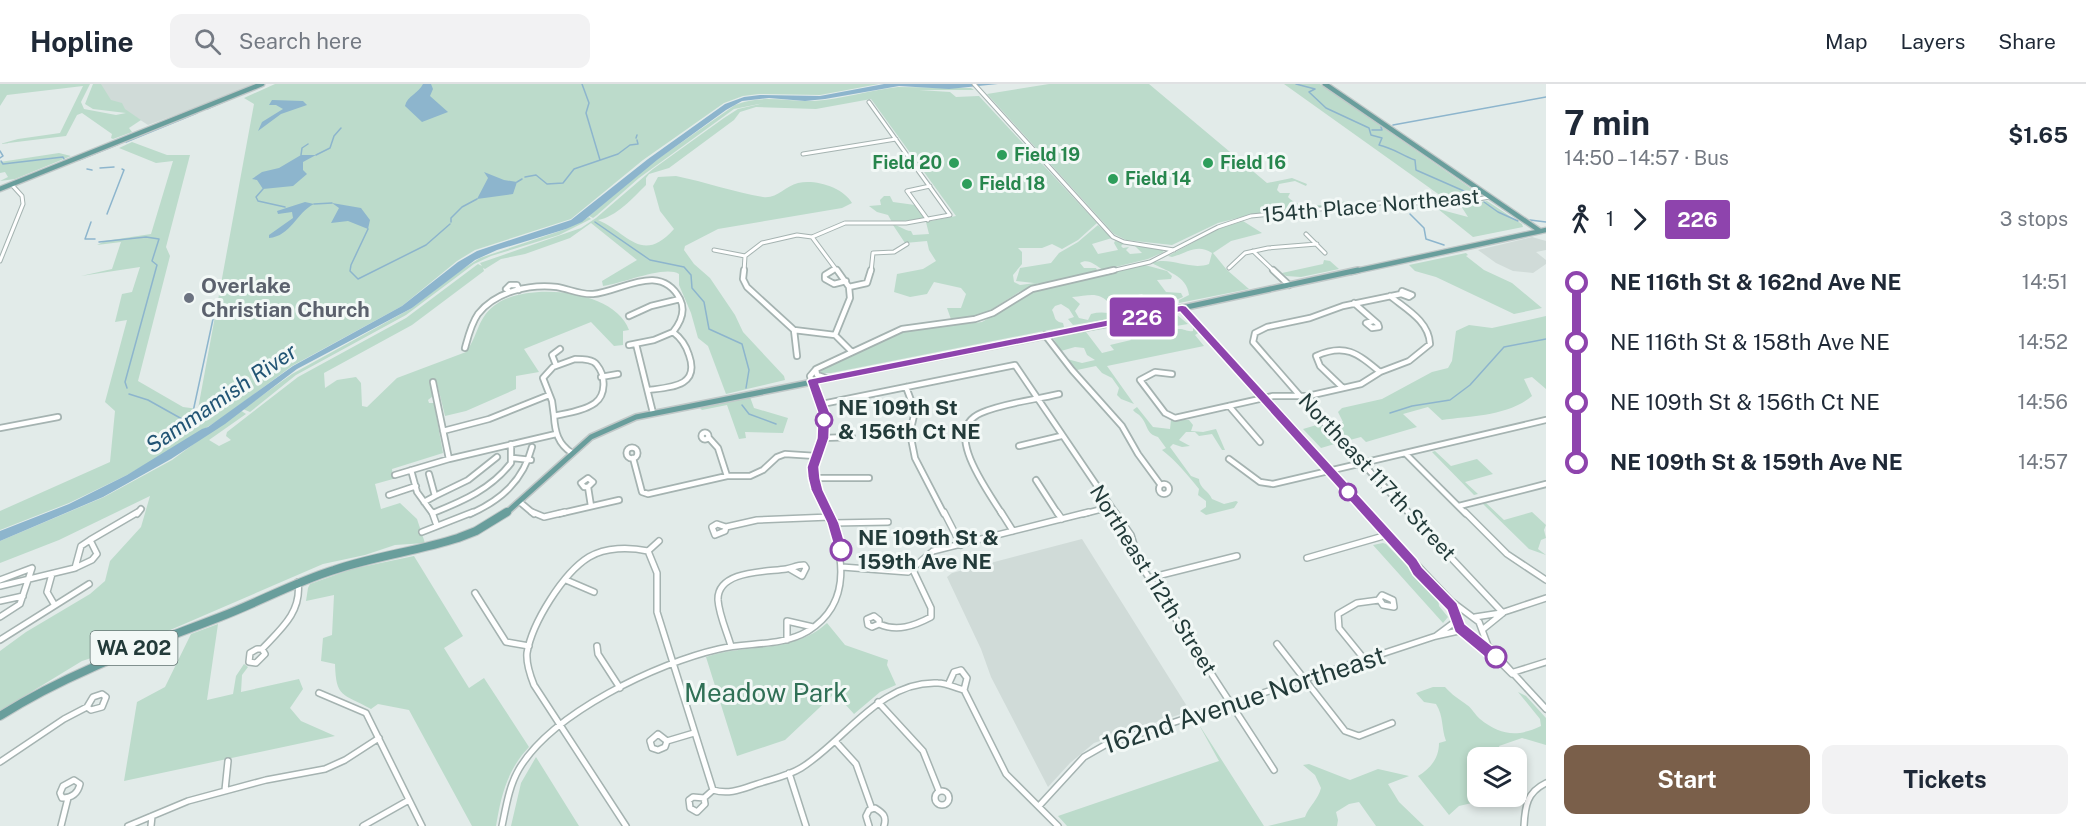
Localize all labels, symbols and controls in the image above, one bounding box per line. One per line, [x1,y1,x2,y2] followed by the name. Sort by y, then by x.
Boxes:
[170,14,590,68] search box
[30,25,134,58] text: Hopline
[191,25,224,58] icon: search
[239,28,362,54] text: Search here
[1825,29,1868,54] text: Map
[1901,29,1965,54] text: Layers
[1998,29,2056,54] text: Share
[1564,104,1650,142] text: 7 min
[2008,122,2068,148] text: $1.65
[1014,144,1080,165] place label: Field 19
[1564,146,1729,170] text: 14:50 – 14:57 · Bus
[995,148,1009,162] marker: Field 19
[872,152,942,173] place label: Field 20
[1220,152,1286,173] place label: Field 16
[947,156,961,170] marker: Field 20
[1201,156,1215,170] marker: Field 16
[1125,168,1191,189] place label: Field 14
[1106,172,1120,186] marker: Field 14
[979,173,1045,194] place label: Field 18
[960,177,974,191] marker: Field 18
[1261,184,1480,227] street label: 154th Place Northeast
[1564,203,1597,236] icon: walk
[1623,203,1656,236] icon: forward
[1606,207,1614,231] text: 1
[1677,207,1718,232] text: 226
[2000,207,2068,231] text: 3 stops
[1610,269,1901,295] text: NE 116th St & 162nd Ave NE
[2022,270,2068,294] text: 14:51
[201,273,370,322] place label: Overlake Christian Church
[182,291,196,305] marker: Overlake Christian Church
[1108,298,1176,336] line badge: 226
[1122,305,1162,330] text: 226
[1610,329,1890,355] text: NE 116th St & 158th Ave NE
[2018,330,2068,354] text: 14:52
[141,337,302,458] water label: Sammamish River
[1294,388,1461,565] street label: Northeast 117th Street
[1610,389,1880,415] text: NE 109th St & 156th Ct NE
[2018,390,2068,414] text: 14:56
[838,395,980,444] place label: NE 109th St & 156th Ct NE
[815,411,833,429] marker: NE 109th St & 156th Ct NE
[1610,449,1903,475] text: NE 109th St & 159th Ave NE
[2018,450,2068,474] text: 14:57
[1085,480,1222,679] street label: Northeast 112th Street
[1339,483,1357,501] unlabelled marker
[858,525,999,574] place label: NE 109th St & 159th Ave NE
[830,539,852,561] marker: NE 109th St & 159th Ave NE
[90,631,178,665] road number: WA 202
[1099,639,1389,760] street label: 162nd Avenue Northeast
[1485,646,1507,668] unlabelled marker
[684,677,848,708] park label: Meadow Park
[1564,745,1810,814] button: Start
[1822,745,2068,814] button: Tickets
[1467,747,1527,807] map controls
[1467,747,1527,807] button: layers

